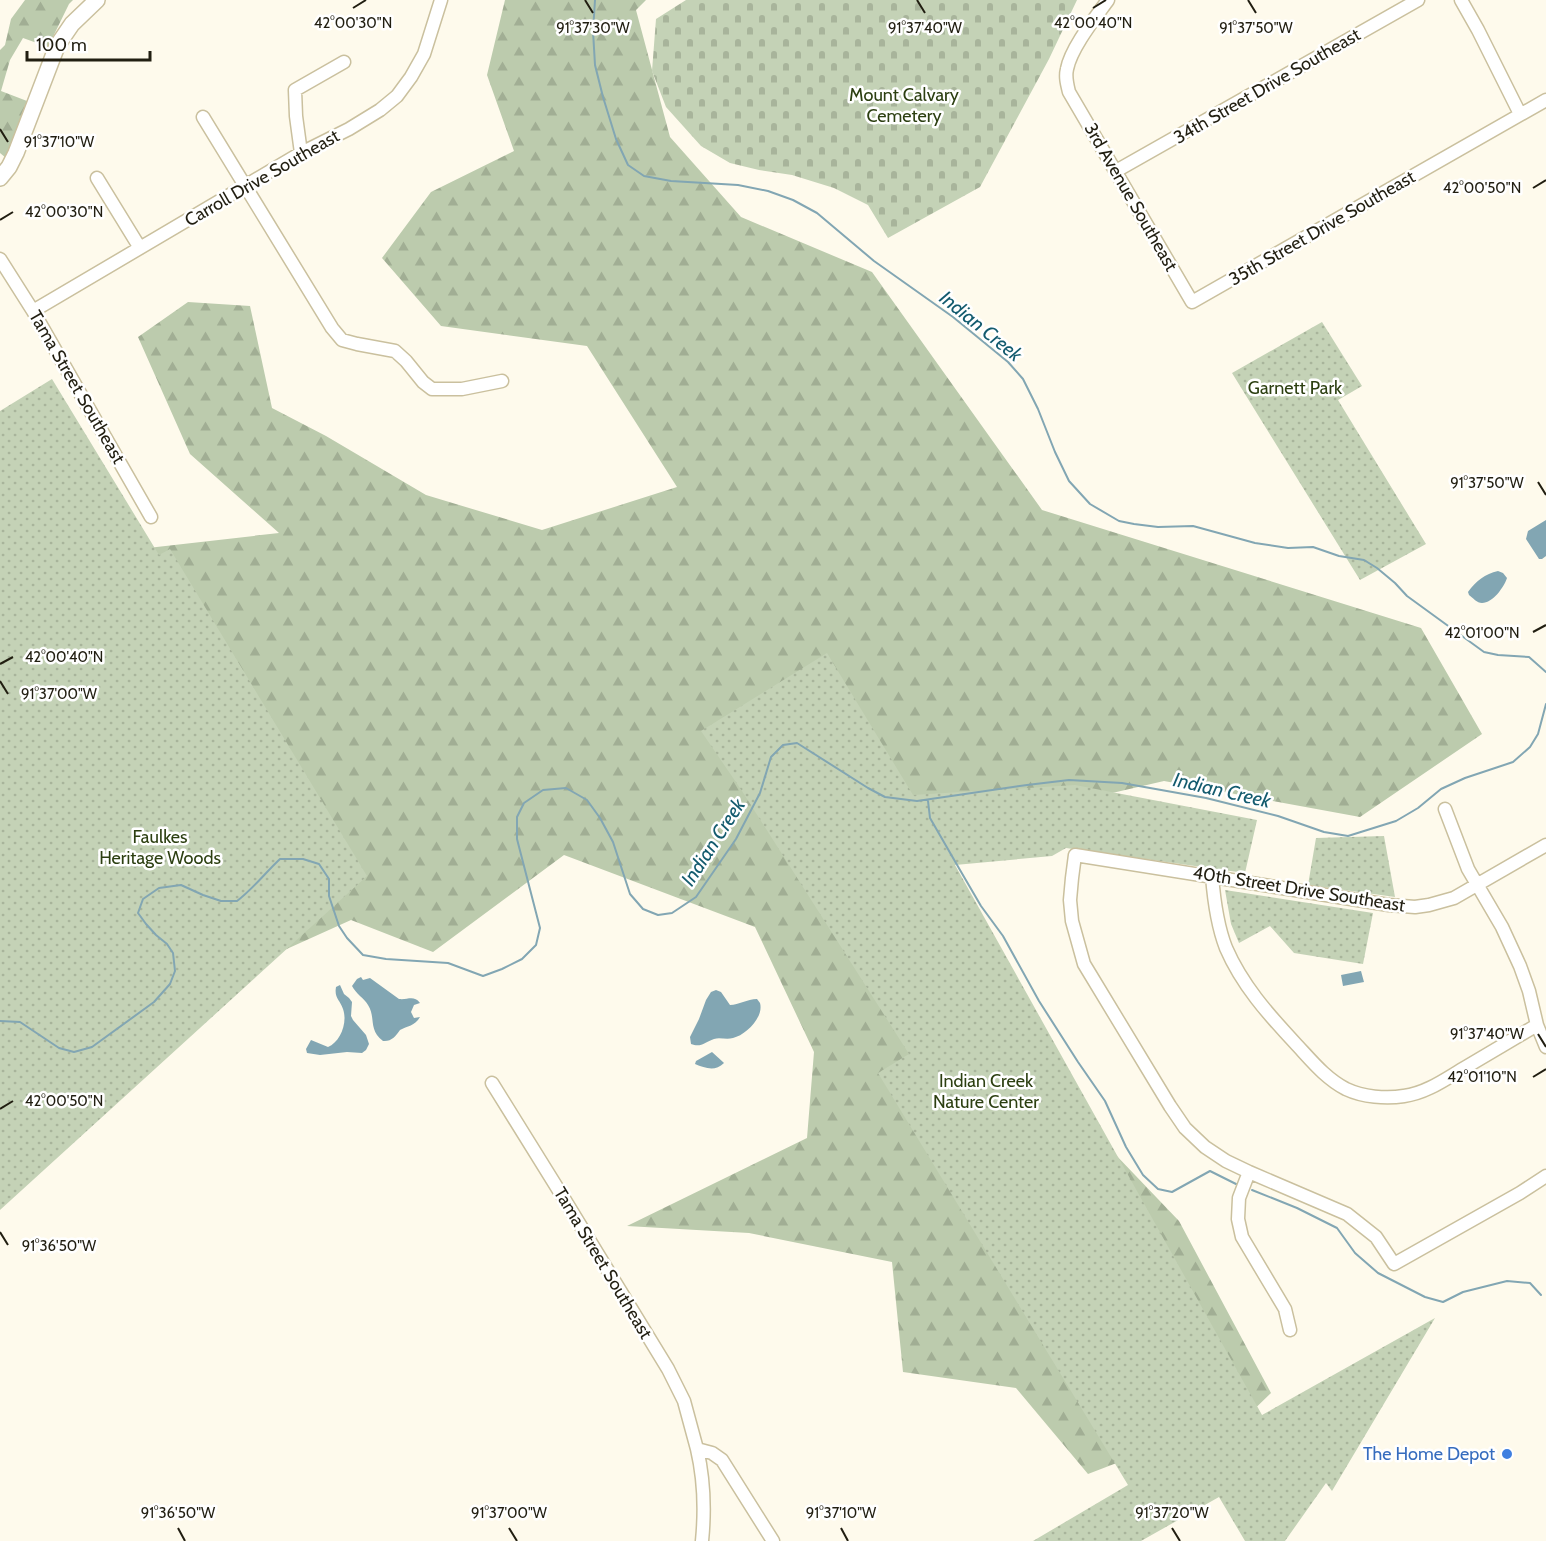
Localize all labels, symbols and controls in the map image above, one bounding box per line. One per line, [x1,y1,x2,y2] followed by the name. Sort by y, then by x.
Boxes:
[314,14,392,32] text: 42°00'30"N
[1054,14,1132,32] text: 42°00'40"N
[556,19,631,37] text: 91°37'30"W
[888,19,963,37] text: 91°37'40"W
[1219,19,1294,37] text: 91°37'50"W
[27,24,150,62] scale bar
[1170,24,1364,148] street label: 34th Street Drive Southeast
[36,34,87,56] text: 100 m
[849,84,959,127] park label: Mount Calvary Cemetery
[1080,119,1182,275] street label: 3rd Avenue Southeast
[181,125,343,231] street label: Carroll Drive Southeast
[24,133,95,151] text: 91°37'10"W
[1225,166,1419,290] street label: 35th Street Drive Southeast
[1443,179,1521,197] text: 42°00'50"N
[25,203,103,221] text: 42°00'30"N
[935,285,1028,367] water label: Indian Creek
[24,307,130,467] street label: Tama Street Southeast
[1248,377,1343,399] park label: Garnett Park
[1450,474,1525,492] text: 91°37'50"W
[1444,624,1520,642] text: 42°01'00"N
[25,648,103,666] text: 42°00'40"N
[21,685,98,703] text: 91°37'00"W
[1171,767,1274,813] water label: Indian Creek
[676,793,751,890] water label: Indian Creek
[99,826,221,869] park label: Faulkes Heritage Woods
[1191,861,1407,917] street label: 40th Street Drive Southeast
[1450,1025,1525,1043] text: 91°37'40"W
[1447,1068,1517,1086] text: 42°01'10"N
[933,1070,1039,1113] park label: Indian Creek Nature Center
[25,1092,103,1110] text: 42°00'50"N
[549,1183,657,1343] street label: Tama Street Southeast
[22,1237,97,1255] text: 91°36'50"W
[1363,1443,1495,1465] place label: The Home Depot
[1500,1447,1514,1461] marker: The Home Depot
[141,1504,216,1522] text: 91°36'50"W
[471,1504,548,1522] text: 91°37'00"W
[806,1504,877,1522] text: 91°37'10"W
[1135,1504,1209,1522] text: 91°37'20"W

